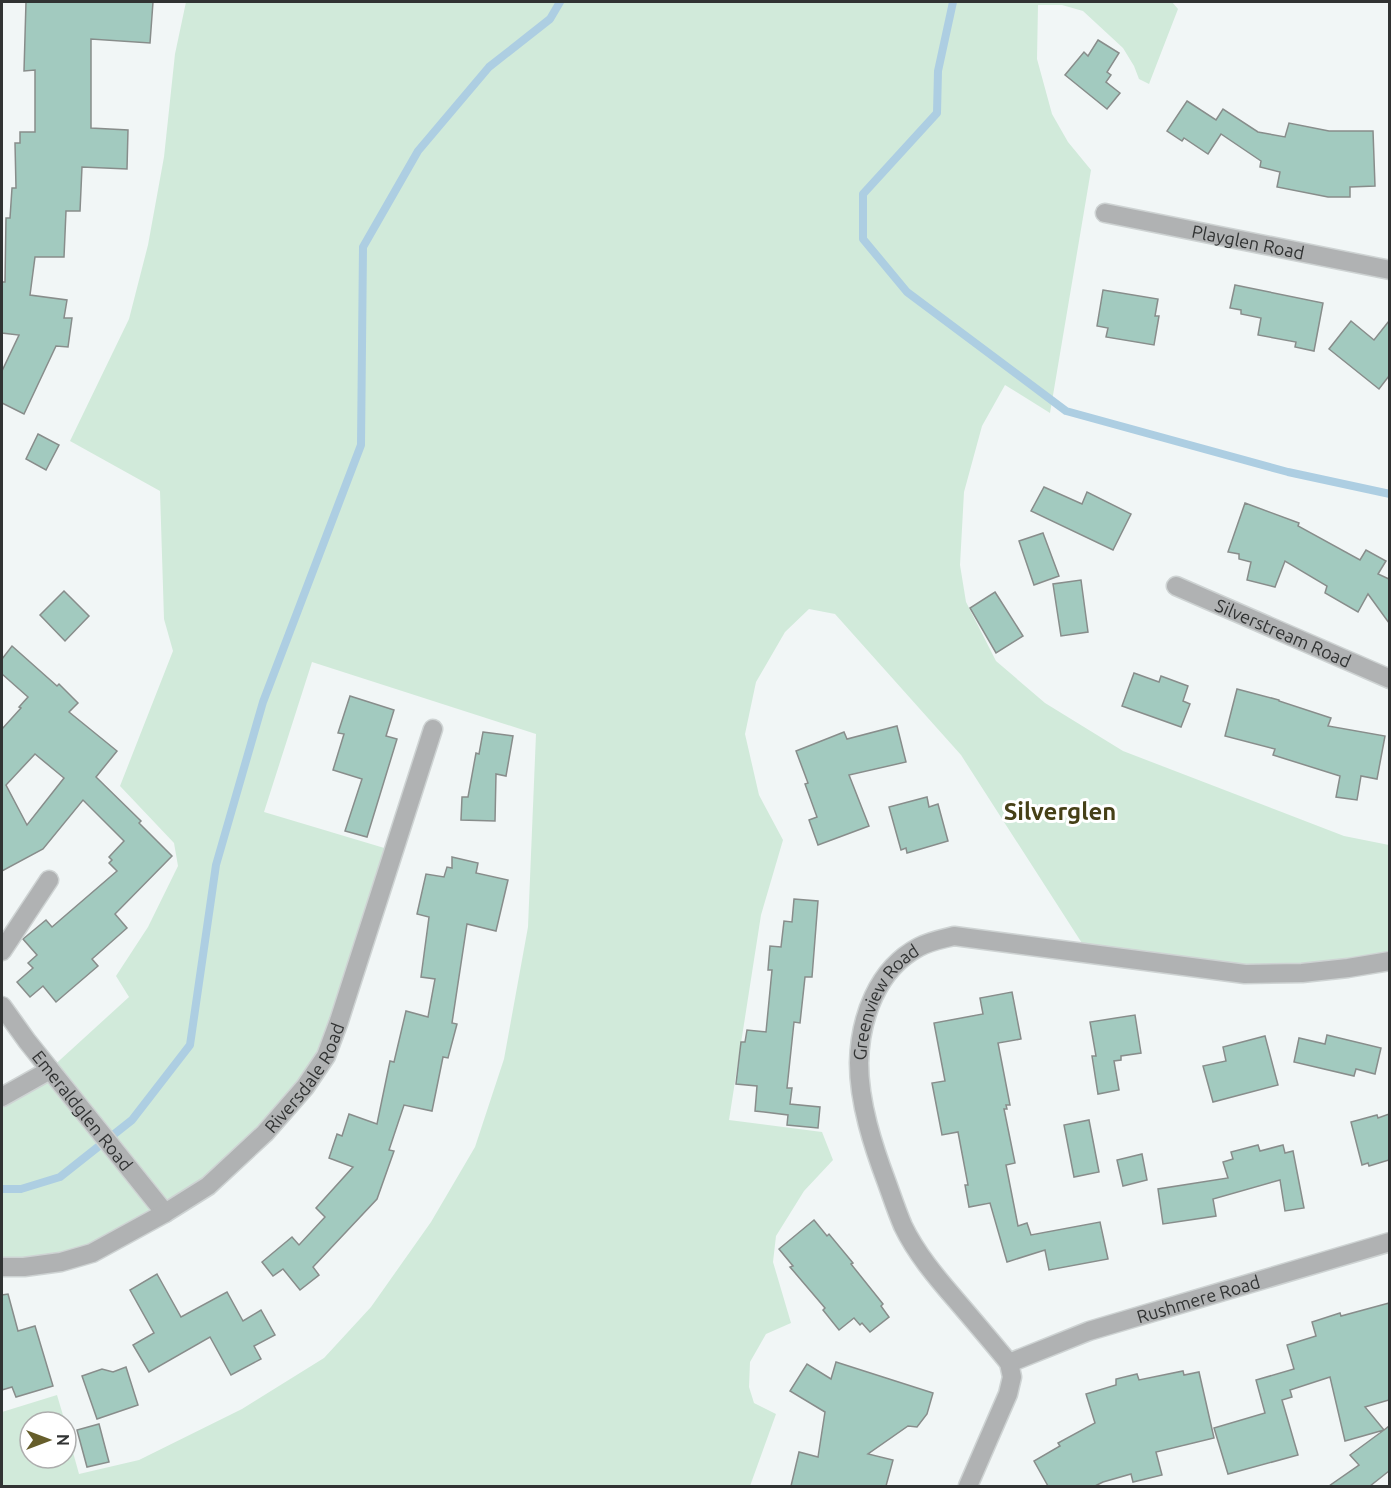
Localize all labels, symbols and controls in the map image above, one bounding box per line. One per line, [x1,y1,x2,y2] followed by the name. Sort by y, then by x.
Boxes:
[1190,221,1306,263] street label: Playglen Road
[1212,594,1354,671] street label: Silverstream Road
[1004,798,1116,825] district label: Silverglen
[849,940,922,1061] street label: Greenview Road
[260,1020,347,1137] street label: Riversdale Road
[29,1046,137,1174] street label: Emeraldglen Road
[1134,1271,1262,1326] street label: Rushmere Road
[18,1410,78,1470] north arrow
[54,1434,72,1446] text: N

